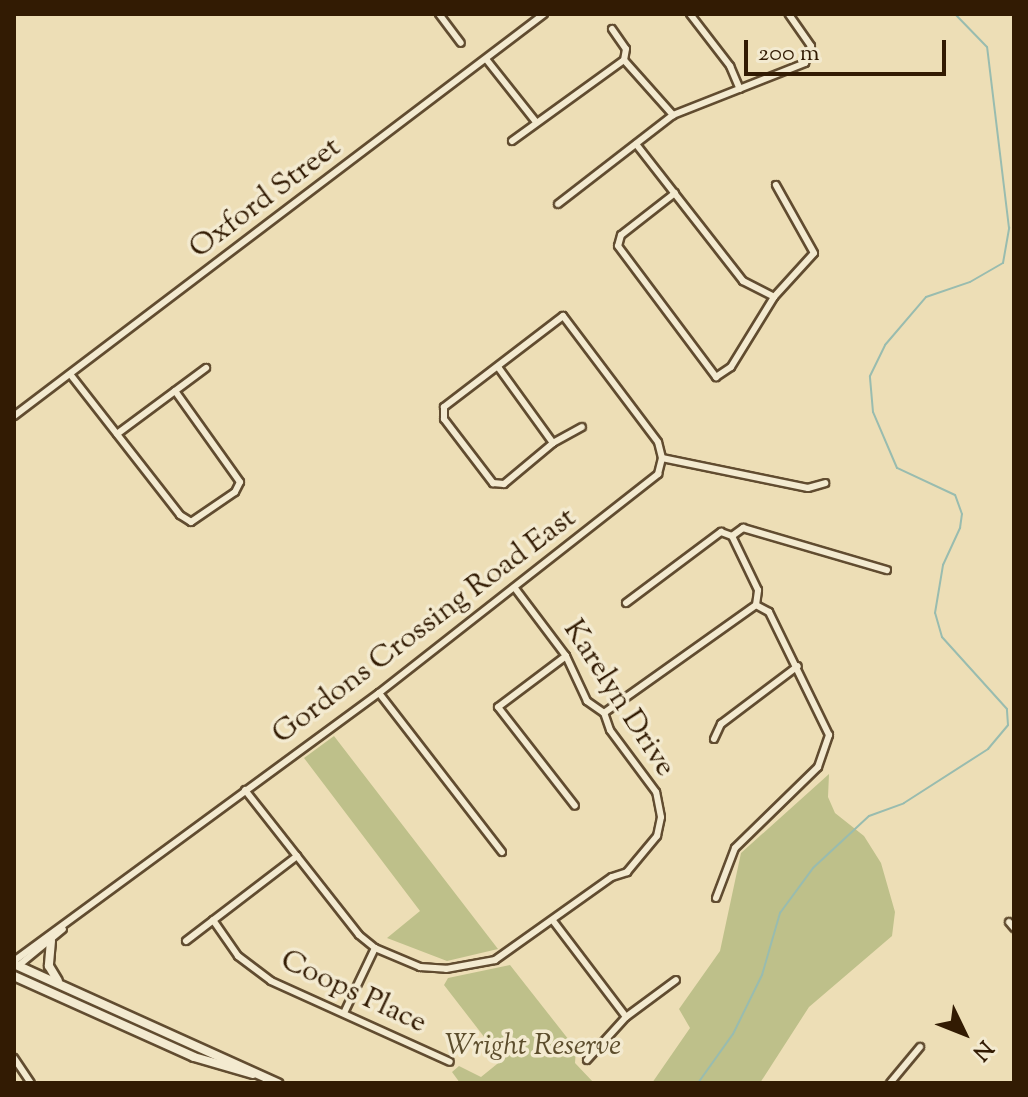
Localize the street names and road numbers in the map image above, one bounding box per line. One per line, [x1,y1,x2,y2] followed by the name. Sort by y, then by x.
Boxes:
[183,130,349,268] street label: Oxford Street
[266,501,584,753] street label: Gordons Crossing Road East
[554,614,682,784] street label: Karelyn Drive
[274,944,432,1042] street label: Coops Place

